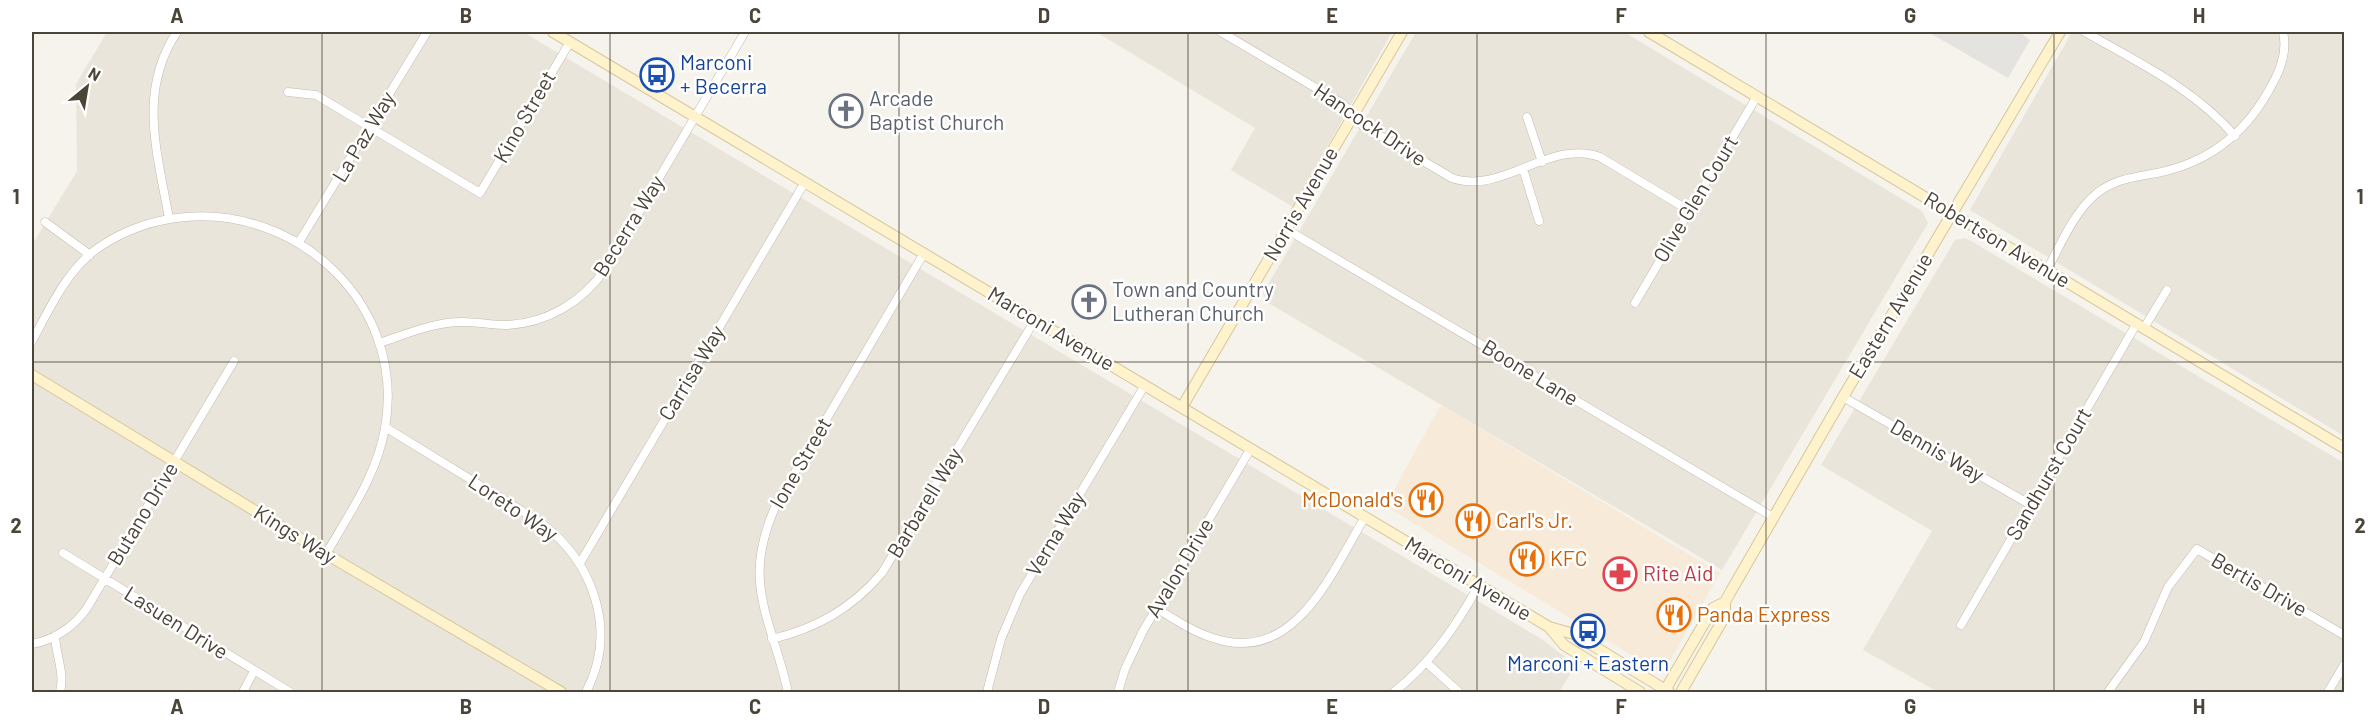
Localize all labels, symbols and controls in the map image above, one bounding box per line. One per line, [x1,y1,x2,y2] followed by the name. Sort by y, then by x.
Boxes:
[170,3,184,27] text: A
[460,3,472,27] text: B
[749,3,761,27] text: C
[1038,3,1050,27] text: D
[1326,3,1338,27] text: E
[1615,3,1627,27] text: F
[1904,3,1916,27] text: G
[2193,3,2205,27] text: H
[680,49,767,98] place label: Marconi + Becerra
[57,57,117,117] north arrow
[639,57,675,93] bus stop icon: Marconi + Becerra
[85,63,104,84] text: N
[487,66,560,167] street label: Kino Street
[1310,77,1432,171] street label: Hancock Drive
[869,85,1004,134] place label: Arcade Baptist Church
[326,86,400,186] street label: La Paz Way
[828,93,864,129] church icon: Arcade Baptist Church
[1647,130,1742,266] street label: Olive Glen Court
[1257,142,1342,265] street label: Norris Avenue
[587,170,669,280] street label: Becerra Way
[12,184,20,208] text: 1
[2356,184,2364,208] text: 1
[1920,185,2075,292] street label: Robertson Avenue
[1842,248,1937,383] street label: Eastern Avenue
[1112,276,1274,325] place label: Town and Country Lutheran Church
[984,280,1120,375] street label: Marconi Avenue
[1071,284,1107,320] church icon: Town and Country Lutheran Church
[653,320,729,424] street label: Carrisa Way
[1478,333,1583,410] street label: Boone Lane
[2000,403,2096,544] street label: Sandhurst Court
[764,412,836,512] street label: Ione Street
[1886,413,1989,487] street label: Dennis Way
[881,442,967,562] street label: Barbarell Way
[101,457,182,569] street label: Butano Drive
[464,468,564,546] street label: Loreto Way
[1408,482,1444,518] restaurant icon: McDonald's
[1020,486,1090,580] street label: Verna Way
[1302,486,1403,511] place label: McDonald's
[250,499,342,569] street label: Kings Way
[1455,503,1491,539] restaurant icon: Carl's Jr.
[1496,507,1573,532] place label: Carl's Jr.
[10,513,22,537] text: 2
[1139,513,1218,621] street label: Avalon Drive
[2354,513,2366,537] text: 2
[1401,530,1537,625] street label: Marconi Avenue
[1509,541,1545,577] restaurant icon: KFC
[1550,545,1587,570] place label: KFC
[2207,546,2312,621] street label: Bertis Drive
[1602,556,1638,592] pharmacy icon: Rite Aid
[1643,560,1714,585] place label: Rite Aid
[120,580,233,663] street label: Lasuen Drive
[1656,597,1692,633] restaurant icon: Panda Express
[1697,601,1830,626] place label: Panda Express
[1570,613,1606,649] bus stop icon: Marconi + Eastern
[1507,650,1669,675] place label: Marconi + Eastern
[170,694,184,718] text: A
[460,694,472,718] text: B
[749,694,761,718] text: C
[1038,694,1050,718] text: D
[1326,694,1338,718] text: E
[1615,694,1627,718] text: F
[1904,694,1916,718] text: G
[2193,694,2205,718] text: H

